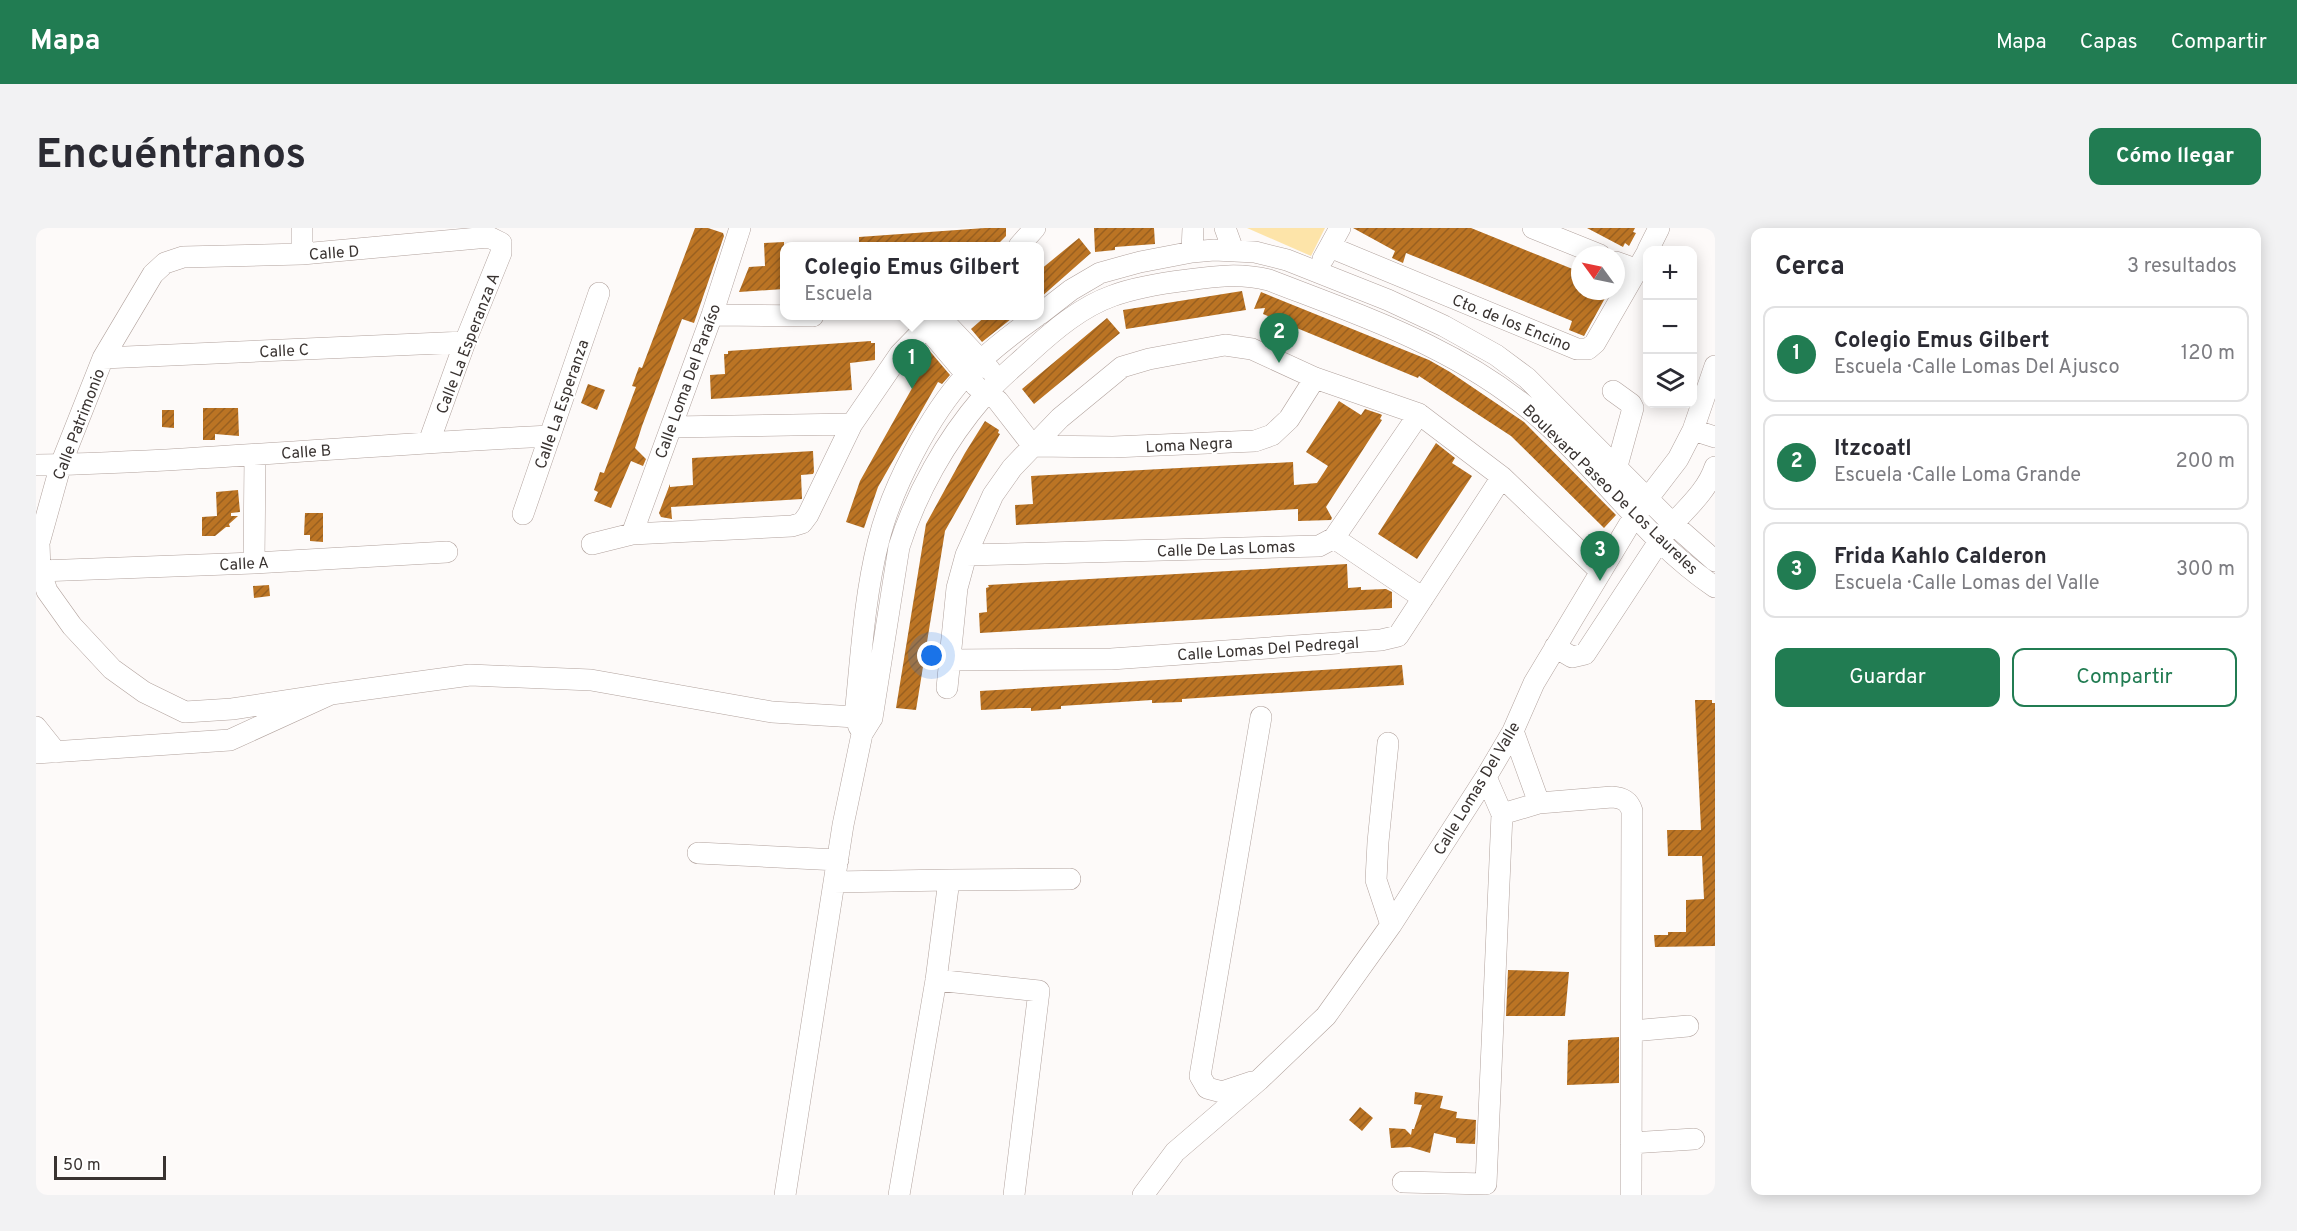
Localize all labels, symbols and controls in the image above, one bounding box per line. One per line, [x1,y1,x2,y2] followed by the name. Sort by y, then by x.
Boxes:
[30,24,100,60] text: Mapa
[1996,29,2047,56] text: Mapa
[2080,29,2138,56] text: Capas
[2171,29,2267,56] text: Compartir
[2089,128,2261,185] button: Cómo llegar
[36,130,306,183] text: Encuéntranos
[308,242,360,266] street label: Calle D
[780,242,1044,320] popup
[1571,246,1625,300] north arrow
[1643,246,1697,408] map controls
[1643,246,1697,300] button: +
[1775,251,1845,284] text: Cerca
[2127,254,2237,280] text: 3 resultados
[804,255,1020,282] text: Colegio Emus Gilbert
[433,270,505,417] street label: Calle La Esperanza A
[804,282,873,308] text: Escuela
[1449,291,1574,357] street label: Cto. de los Encino
[1643,300,1697,354] button: −
[652,301,726,462] street label: Calle Loma Del Paraíso
[1260,314,1298,363] pin: 2
[1834,328,2049,355] text: Colegio Emus Gilbert
[531,337,594,472] street label: Calle La Esperanza
[892,340,932,389] pin: 1
[259,341,310,363] street label: Calle C
[1793,341,1801,367] text: 1
[2181,341,2235,367] text: 120 m
[1643,354,1697,408] button: layers
[1834,355,2120,381] text: Escuela · Calle Lomas Del Ajusco
[49,366,110,483] street label: Calle Patrimonio
[1518,401,1702,580] street label: Boulevard Paseo De Los Laureles
[1145,434,1233,458] street label: Loma Negra
[1834,436,1912,463] text: Itzcoatl
[280,441,332,465] street label: Calle B
[1790,449,1803,475] text: 2
[2176,449,2235,475] text: 200 m
[1834,463,2081,489] text: Escuela · Calle Loma Grande
[1580,532,1620,581] pin: 3
[1156,538,1296,562] street label: Calle De Las Lomas
[1834,544,2047,571] text: Frida Kahlo Calderon
[219,554,270,576] street label: Calle A
[1791,557,1803,583] text: 3
[2176,557,2235,583] text: 300 m
[1834,571,2100,597] text: Escuela · Calle Lomas del Valle
[1176,634,1360,666] street label: Calle Lomas Del Pedregal
[917,641,946,670] your location
[1775,648,2000,707] button: Guardar
[2012,648,2237,707] button: Compartir
[1430,719,1525,859] street label: Calle Lomas Del Valle
[54,1153,166,1180] scale bar
[63,1156,101,1176] text: 50 m

